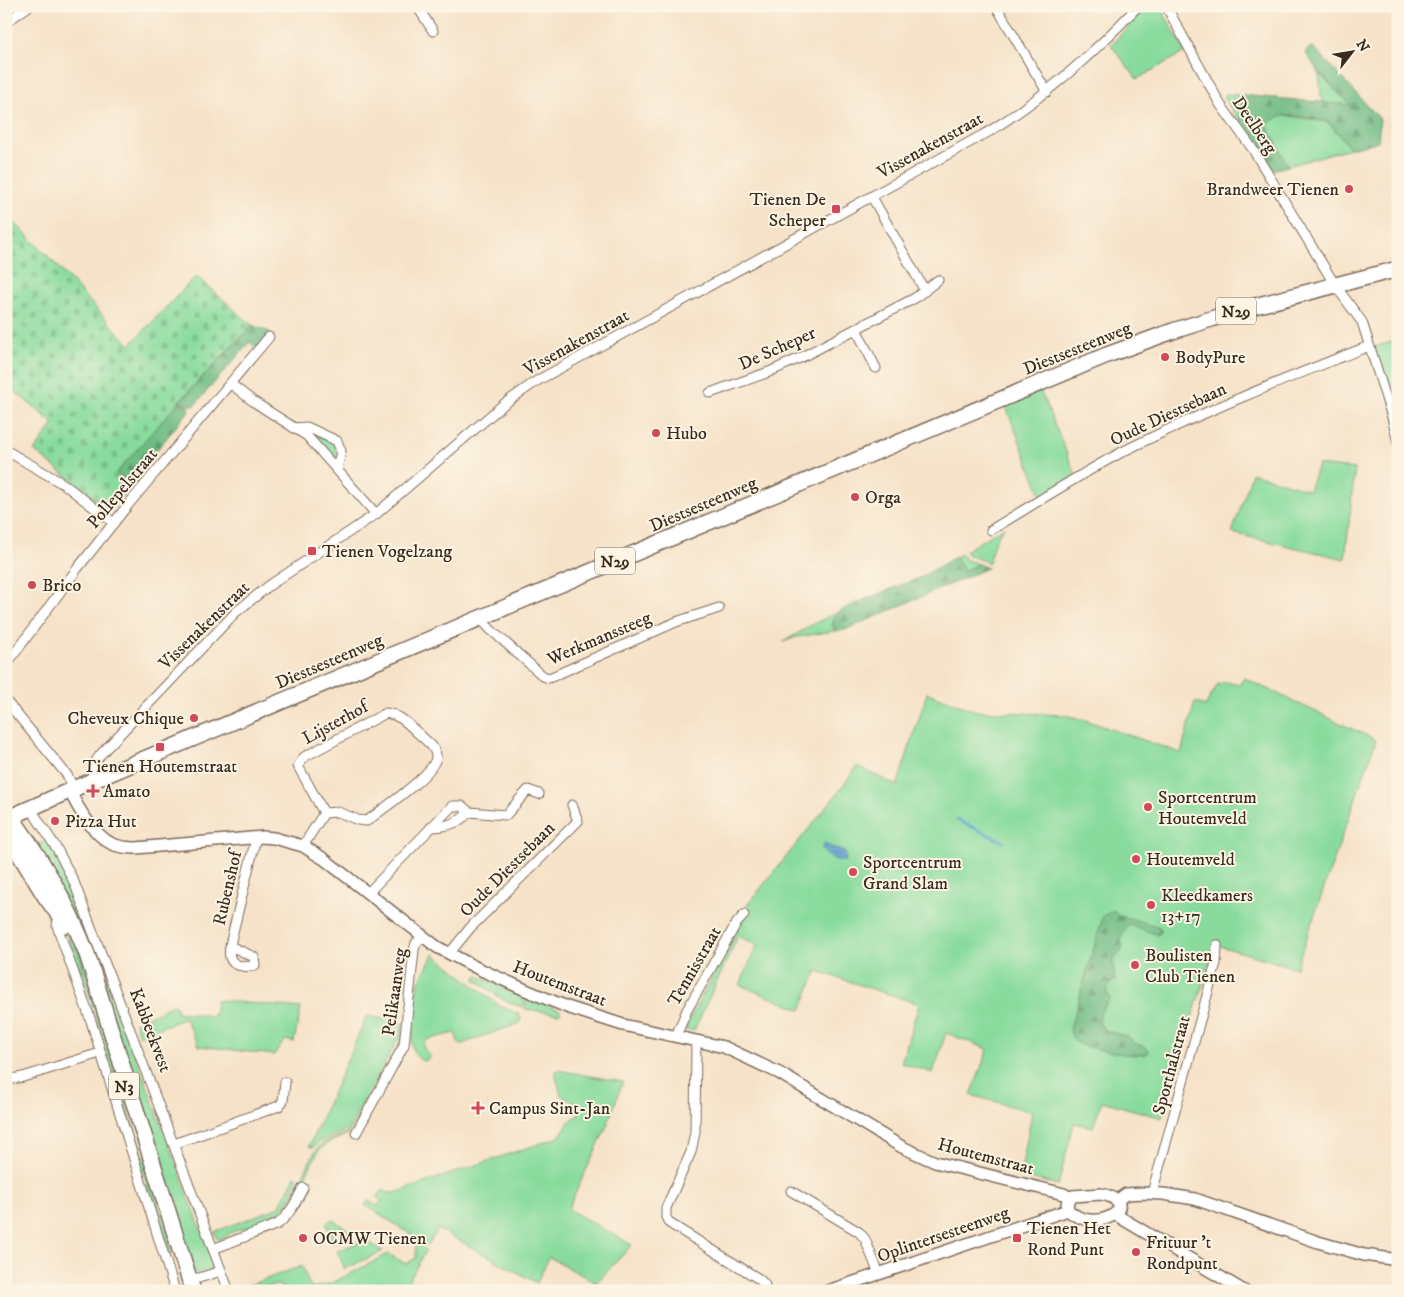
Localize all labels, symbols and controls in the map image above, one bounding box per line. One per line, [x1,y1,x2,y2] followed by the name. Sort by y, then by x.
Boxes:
[1326,28,1376,78] north arrow
[1352,36,1373,56] text: N
[1227,92,1282,159] street label: Deelberg
[873,108,987,184] street label: Vissenakenstraat
[1206,179,1340,201] place label: Brandweer Tienen
[1343,183,1355,195] marker: Brandweer Tienen
[749,189,826,232] place label: Tienen De Scheper
[830,203,842,215] marker: Tienen De Scheper
[1216,298,1256,324] road number: N29
[519,305,633,381] street label: Vissenakenstraat
[1020,317,1135,381] street label: Diestsesteenweg
[736,322,820,376] street label: De Scheper
[1175,347,1245,369] place label: BodyPure
[1159,351,1171,363] marker: BodyPure
[1107,378,1231,451] street label: Oude Diestsebaan
[666,423,707,445] place label: Hubo
[650,427,662,439] marker: Hubo
[83,444,163,533] street label: Pollepelstraat
[646,472,761,537] street label: Diestsesteenweg
[865,487,901,509] place label: Orga
[849,491,861,503] marker: Orga
[322,541,452,563] place label: Tienen Vogelzang
[306,545,318,557] marker: Tienen Vogelzang
[595,548,635,574] road number: N29
[42,575,81,597] place label: Brico
[154,577,255,675] street label: Vissenakenstraat
[26,579,38,591] marker: Brico
[543,607,655,671] street label: Werkmanssteeg
[272,629,387,694] street label: Diestsesteenweg
[299,694,375,750] street label: Lijsterhof
[67,708,184,730] place label: Cheveux Chique
[188,712,200,724] marker: Cheveux Chique
[154,741,166,753] marker: Tienen Houtemstraat
[83,756,237,778] place label: Tienen Houtemstraat
[103,781,150,803] place label: Amato
[87,785,99,797] marker: Amato
[1158,787,1257,830] place label: Sportcentrum Houtemveld
[1142,801,1154,813] marker: Sportcentrum Houtemveld
[65,811,137,833] place label: Pizza Hut
[49,815,61,827] marker: Pizza Hut
[456,817,560,922] street label: Oude Diestsebaan
[209,846,248,928] street label: Rubenshof
[1146,849,1235,871] place label: Houtemveld
[863,852,962,895] place label: Sportcentrum Grand Slam
[1130,853,1142,865] marker: Houtemveld
[847,866,859,878] marker: Sportcentrum Grand Slam
[1161,885,1253,928] place label: Kleedkamers 13+17
[1145,899,1157,911] marker: Kleedkamers 13+17
[663,923,727,1010] street label: Tennisstraat
[1145,945,1236,988] place label: Boulisten Club Tienen
[378,946,412,1038] street label: Pelikaanweg
[510,956,610,1012] street label: Houtemstraat
[1129,959,1141,971] marker: Boulisten Club Tienen
[124,985,176,1076] street label: Kabbeekvest
[1148,1013,1196,1117] street label: Sporthalstraat
[109,1072,139,1100] road number: N3
[489,1098,611,1120] place label: Campus Sint-Jan
[471,1101,485,1115] marker: Campus Sint-Jan
[935,1134,1036,1180] street label: Houtemstraat
[874,1202,1012,1268] street label: Oplintersesteenweg
[1027,1218,1111,1261] place label: Tienen Het Rond Punt
[313,1228,427,1250] place label: OCMW Tienen
[297,1232,309,1244] marker: OCMW Tienen
[1011,1232,1023,1244] marker: Tienen Het Rond Punt
[1146,1232,1218,1275] place label: Frituur 't Rondpunt
[1130,1246,1142,1258] marker: Frituur 't Rondpunt

